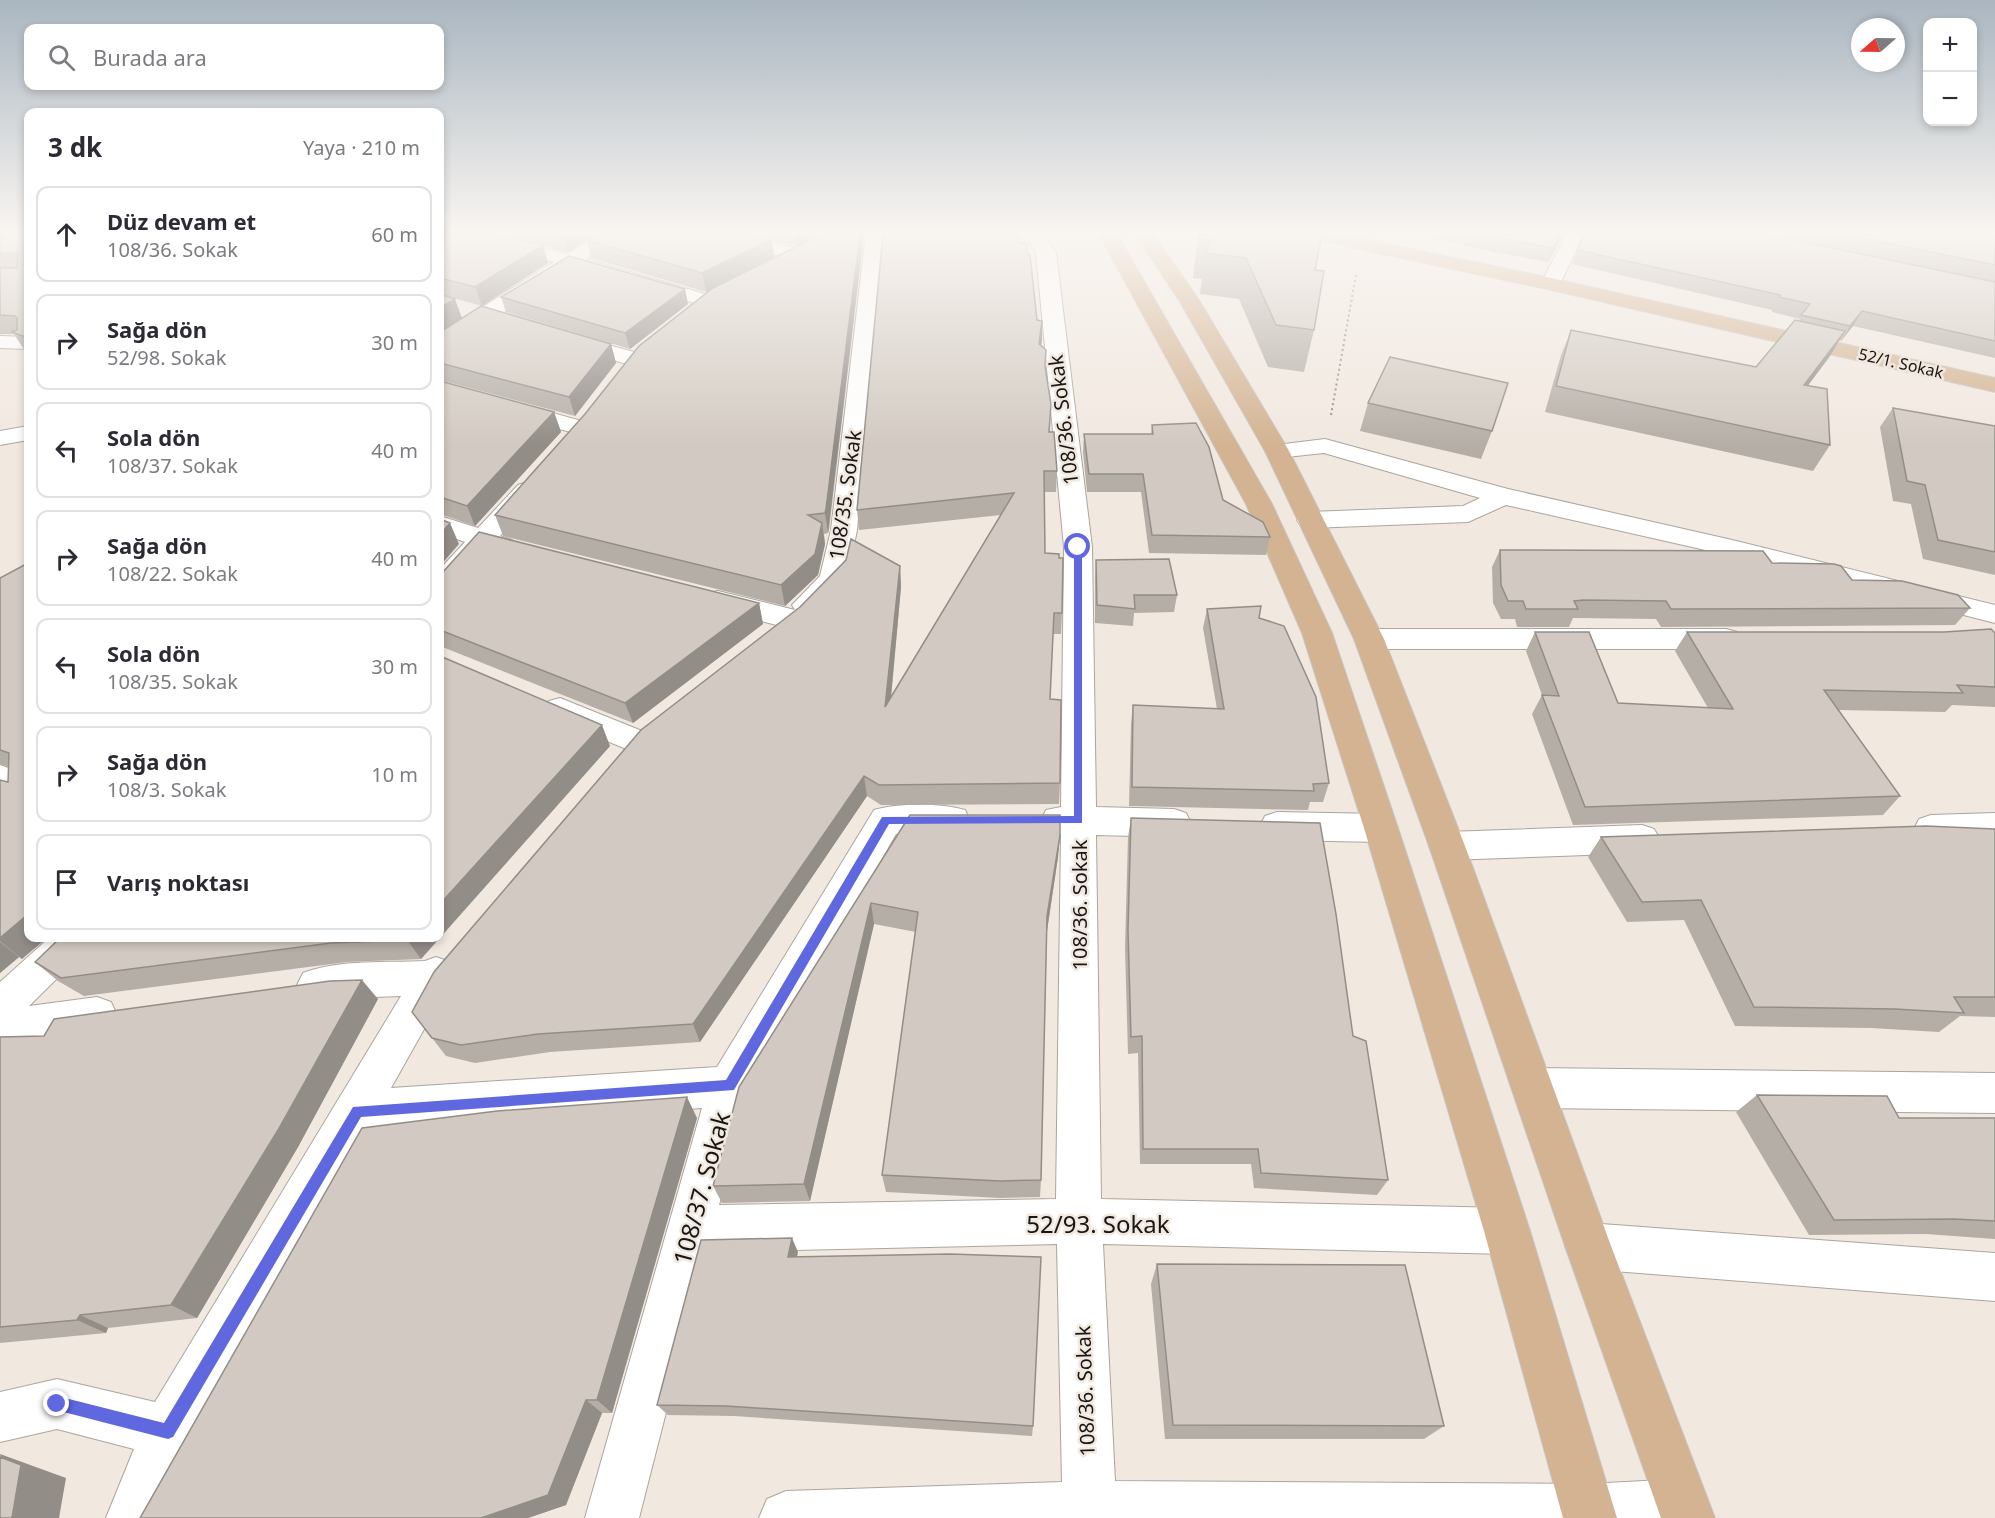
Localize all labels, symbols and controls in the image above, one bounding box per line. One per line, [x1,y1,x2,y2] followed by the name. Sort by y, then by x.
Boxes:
[1851,18,1905,72] north arrow
[1923,18,1977,126] map controls
[1923,18,1977,72] button: +
[24,24,444,90] search box
[45,41,78,74] icon: search
[93,42,207,72] text: Burada ara
[1923,72,1977,126] button: −
[48,129,102,165] text: 3 dk
[303,134,420,161] text: Yaya · 210 m
[107,206,256,236] text: Düz devam et
[50,218,83,251] icon: ahead
[371,221,418,248] text: 60 m
[107,236,238,263] text: 108/36. Sokak
[107,314,207,344] text: Sağa dön
[50,326,83,359] icon: right
[371,329,418,356] text: 30 m
[1856,343,1946,384] street label: 52/1. Sokak
[107,344,226,371] text: 52/98. Sokak
[1042,353,1084,487] street label: 108/36. Sokak
[107,422,200,452] text: Sola dön
[823,428,868,562] street label: 108/35. Sokak
[50,434,83,467] icon: left
[371,437,418,464] text: 40 m
[107,452,238,479] text: 108/37. Sokak
[107,530,207,560] text: Sağa dön
[1064,533,1090,559] route start
[50,542,83,575] icon: right
[371,545,418,572] text: 40 m
[107,560,238,587] text: 108/22. Sokak
[107,638,200,668] text: Sola dön
[50,650,83,683] icon: left
[371,653,418,680] text: 30 m
[107,668,238,695] text: 108/35. Sokak
[107,746,207,776] text: Sağa dön
[50,758,83,791] icon: right
[371,761,418,788] text: 10 m
[107,776,226,803] text: 108/3. Sokak
[1066,839,1093,970] street label: 108/36. Sokak
[50,866,83,899] icon: arrive
[107,867,249,897] text: Varış noktası
[665,1108,737,1268] street label: 108/37. Sokak
[1026,1207,1170,1240] street label: 52/93. Sokak
[1069,1325,1101,1457] street label: 108/36. Sokak
[43,1390,69,1416] route end

